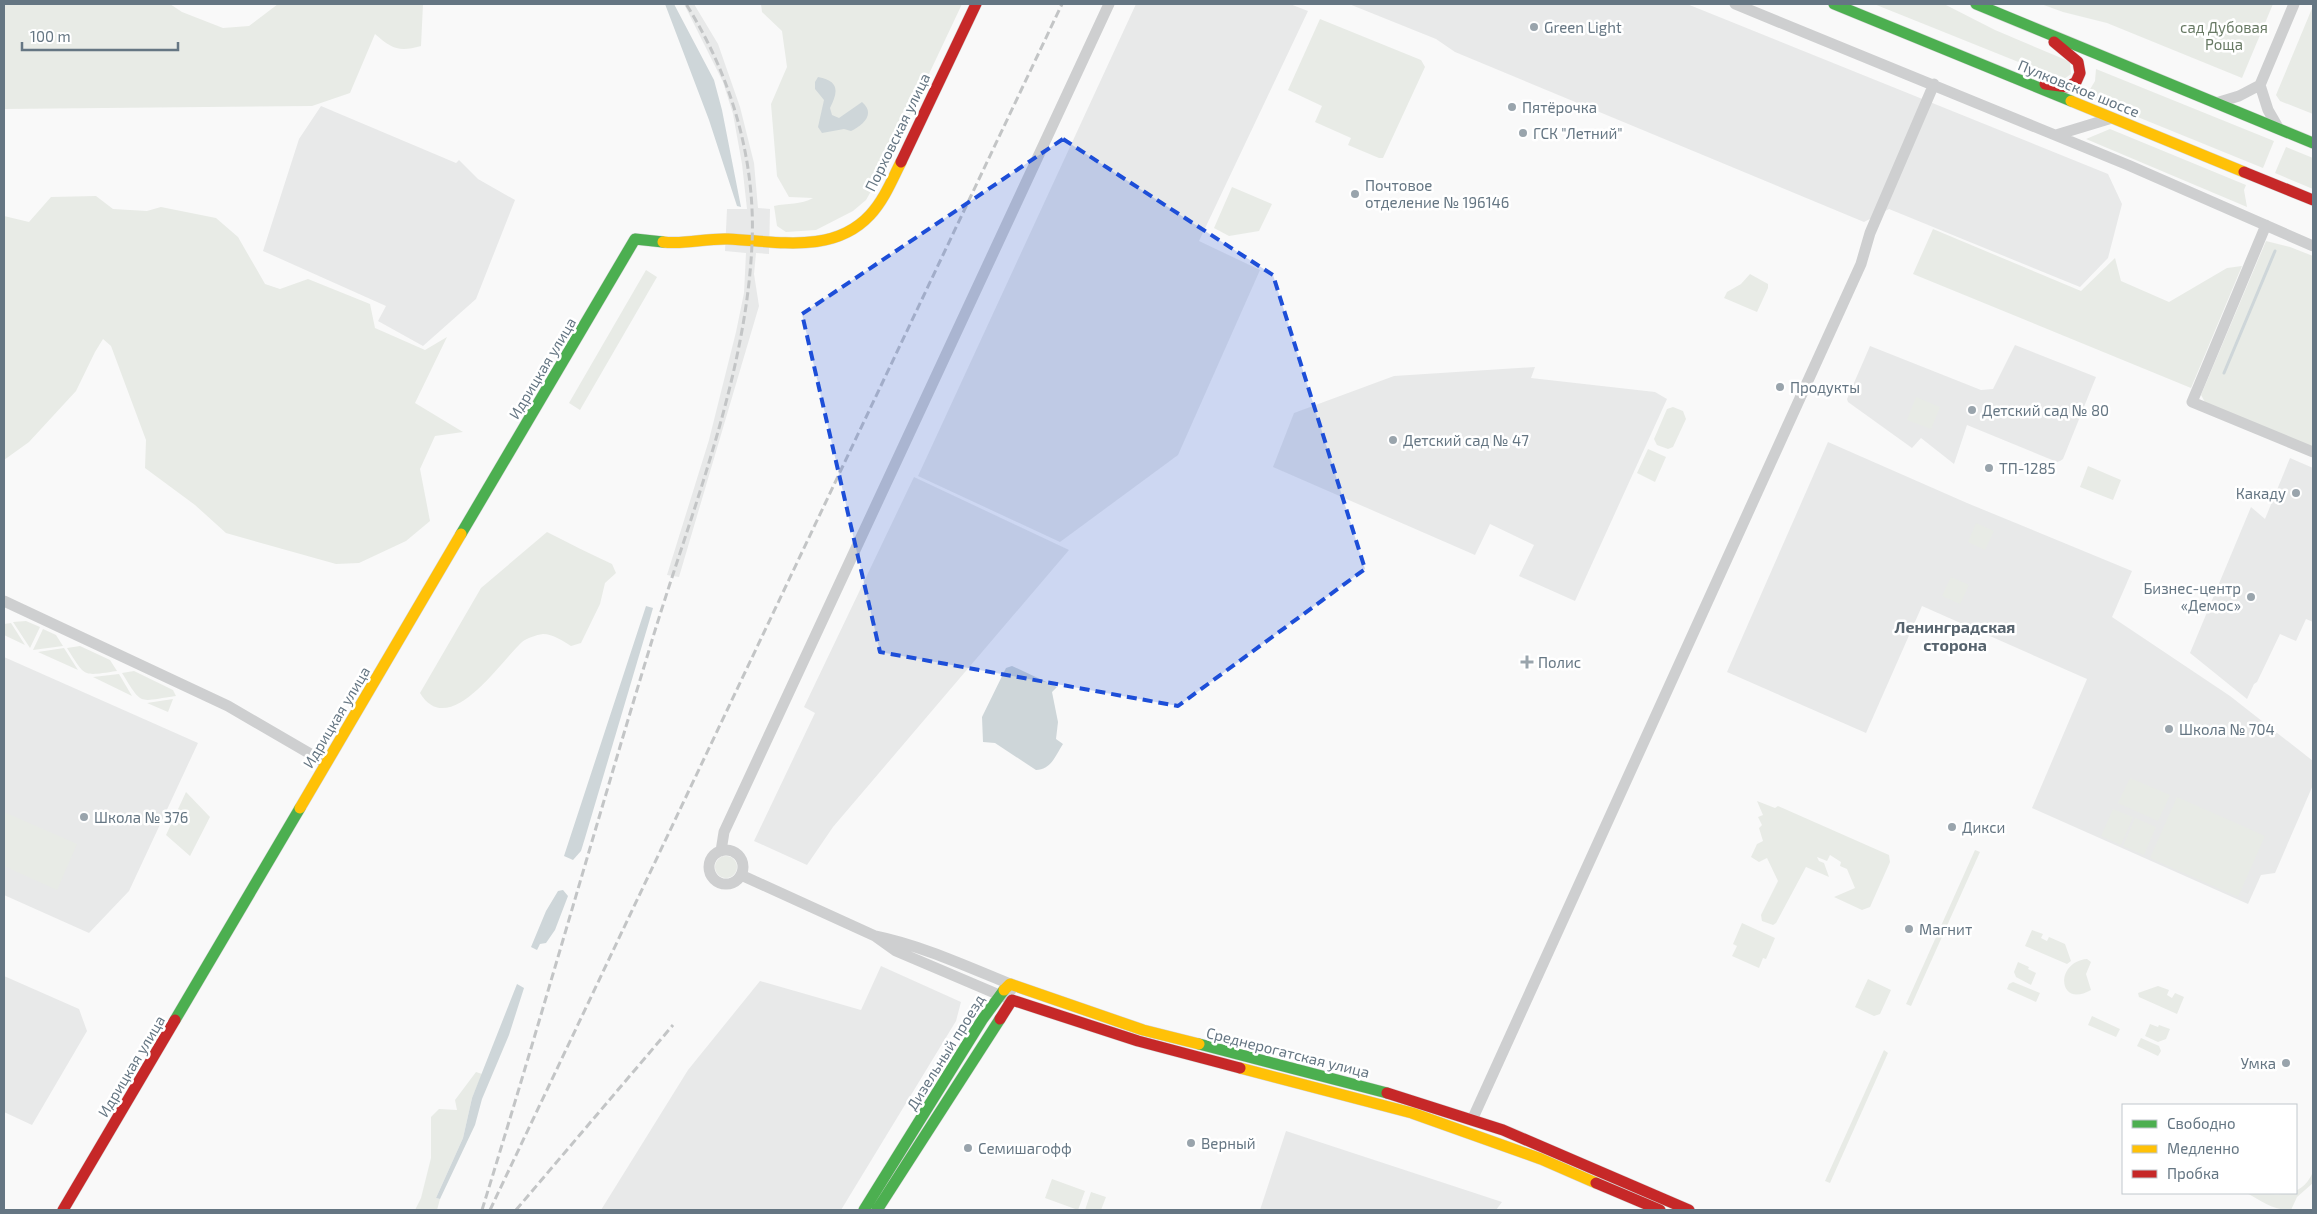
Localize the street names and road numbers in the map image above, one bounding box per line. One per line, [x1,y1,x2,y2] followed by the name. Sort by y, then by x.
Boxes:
[2015,55,2142,122] street label: Пулковское шоссе
[861,70,934,194] street label: Порховская улица
[505,314,580,423] street label: Идрицкая улица
[299,663,374,772] street label: Идрицкая улица
[902,991,988,1113] street label: Дизельный проезд
[94,1012,169,1121] street label: Идрицкая улица
[1204,1023,1372,1082] street label: Среднерогатская улица

